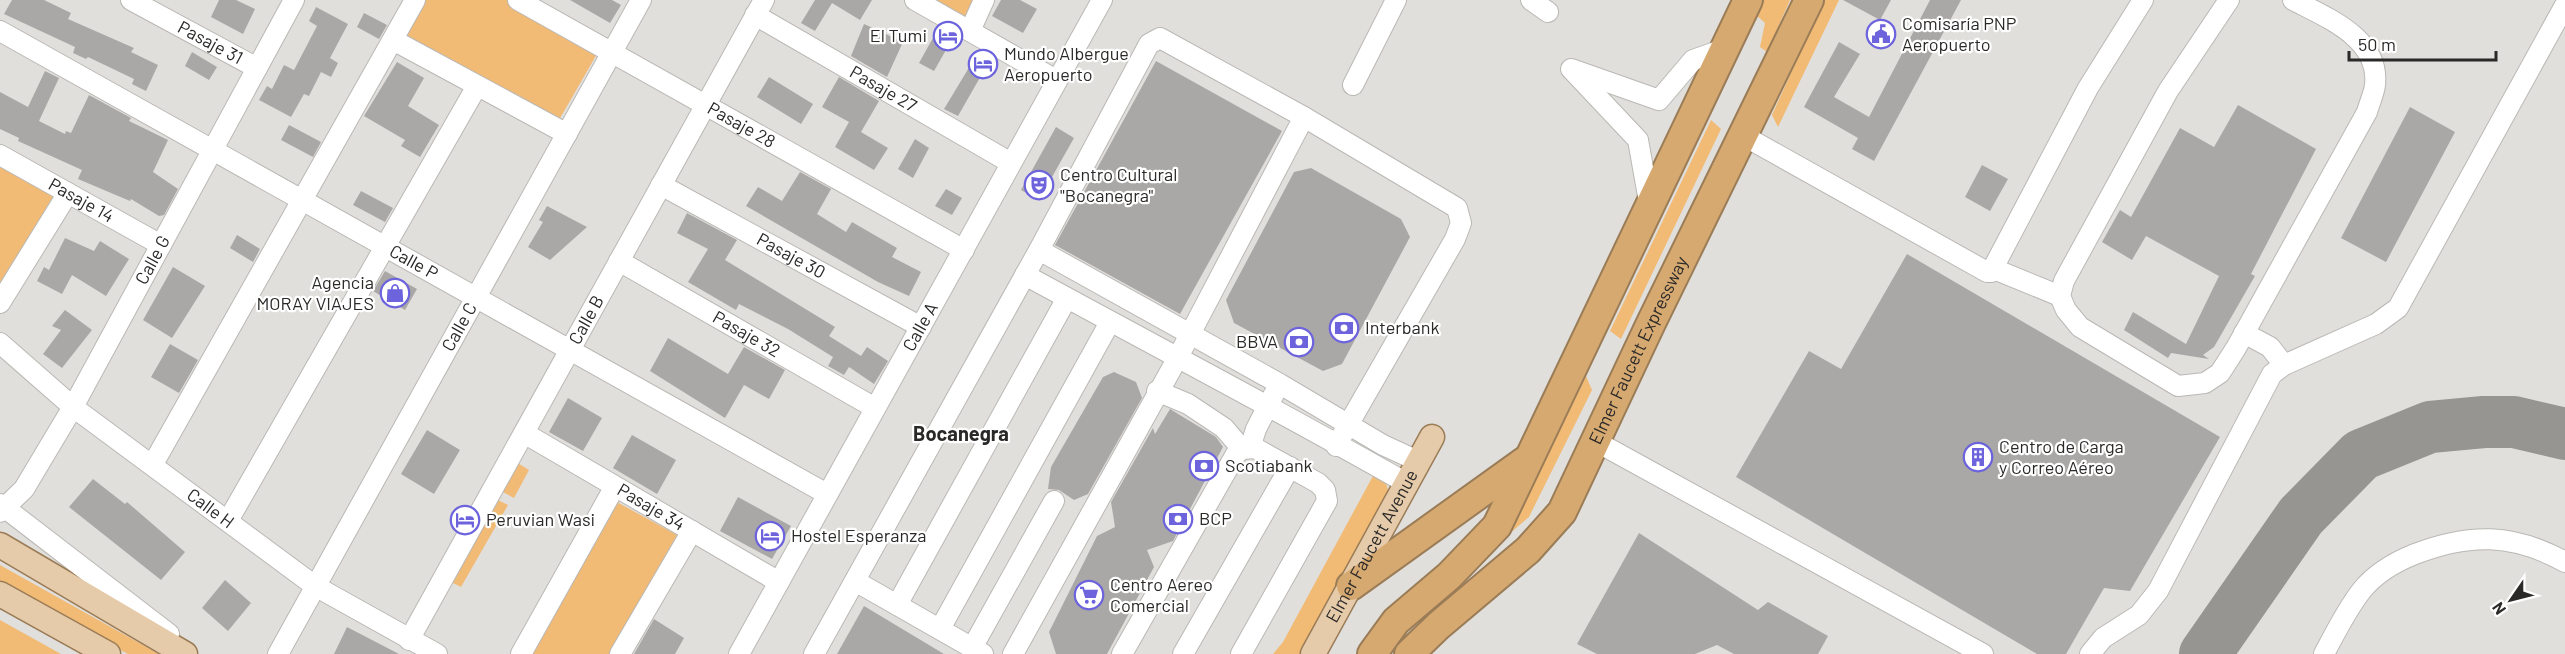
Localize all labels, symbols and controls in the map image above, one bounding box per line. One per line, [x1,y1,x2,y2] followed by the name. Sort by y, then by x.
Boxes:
[1902,12,2016,55] place label: Comisaría PNP Aeropuerto
[174,15,247,68] street label: Pasaje 31
[1865,18,1897,50] public building icon: Comisaría PNP Aeropuerto
[932,20,964,52] hotel icon: El Tumi
[870,24,927,46] place label: El Tumi
[2349,24,2496,62] scale bar
[2358,33,2396,55] text: 50 m
[1004,42,1129,85] place label: Mundo Albergue Aeropuerto
[967,48,999,80] hotel icon: Mundo Albergue Aeropuerto
[846,60,921,116] street label: Pasaje 27
[704,97,780,152] street label: Pasaje 28
[1060,163,1177,206] place label: Centro Cultural "Bocanegra"
[1023,169,1055,201] theatre icon: Centro Cultural "Bocanegra"
[45,172,118,227] street label: Pasaje 14
[753,227,829,283] street label: Pasaje 30
[130,231,174,288] street label: Calle G
[386,239,442,284] street label: Calle P
[1584,252,1692,447] street label: Elmer Faucett Expressway
[257,271,374,314] place label: Agencia MORAY VIAJES
[379,277,411,309] shop icon: Agencia MORAY VIAJES
[563,291,608,348] street label: Calle B
[436,298,481,355] street label: Calle C
[897,298,942,355] street label: Calle A
[709,305,785,361] street label: Pasaje 32
[1328,312,1360,344] bank icon: Interbank
[1365,316,1440,338] place label: Interbank
[1283,326,1315,358] bank icon: BBVA
[1236,330,1278,352] place label: BBVA
[913,421,1009,445] district label: Bocanegra
[1999,435,2124,478] place label: Centro de Carga y Correo Aéreo
[1962,441,1994,473] building icon: Centro de Carga y Correo Aéreo
[1188,450,1220,482] bank icon: Scotiabank
[1225,454,1313,476] place label: Scotiabank
[1321,465,1422,626] street label: Elmer Faucett Avenue
[614,478,689,535] street label: Pasaje 34
[183,483,239,533] street label: Calle H
[1162,503,1194,535] bank icon: BCP
[449,504,481,536] hotel icon: Peruvian Wasi
[1199,507,1232,529] place label: BCP
[486,508,595,530] place label: Peruvian Wasi
[754,520,786,552] hotel icon: Hostel Esperanza
[791,524,926,546] place label: Hostel Esperanza
[2481,570,2541,630] north arrow
[1110,573,1213,616] place label: Centro Aereo Comercial
[1073,579,1105,611] supermarket icon: Centro Aereo Comercial
[2487,599,2509,619] text: N

